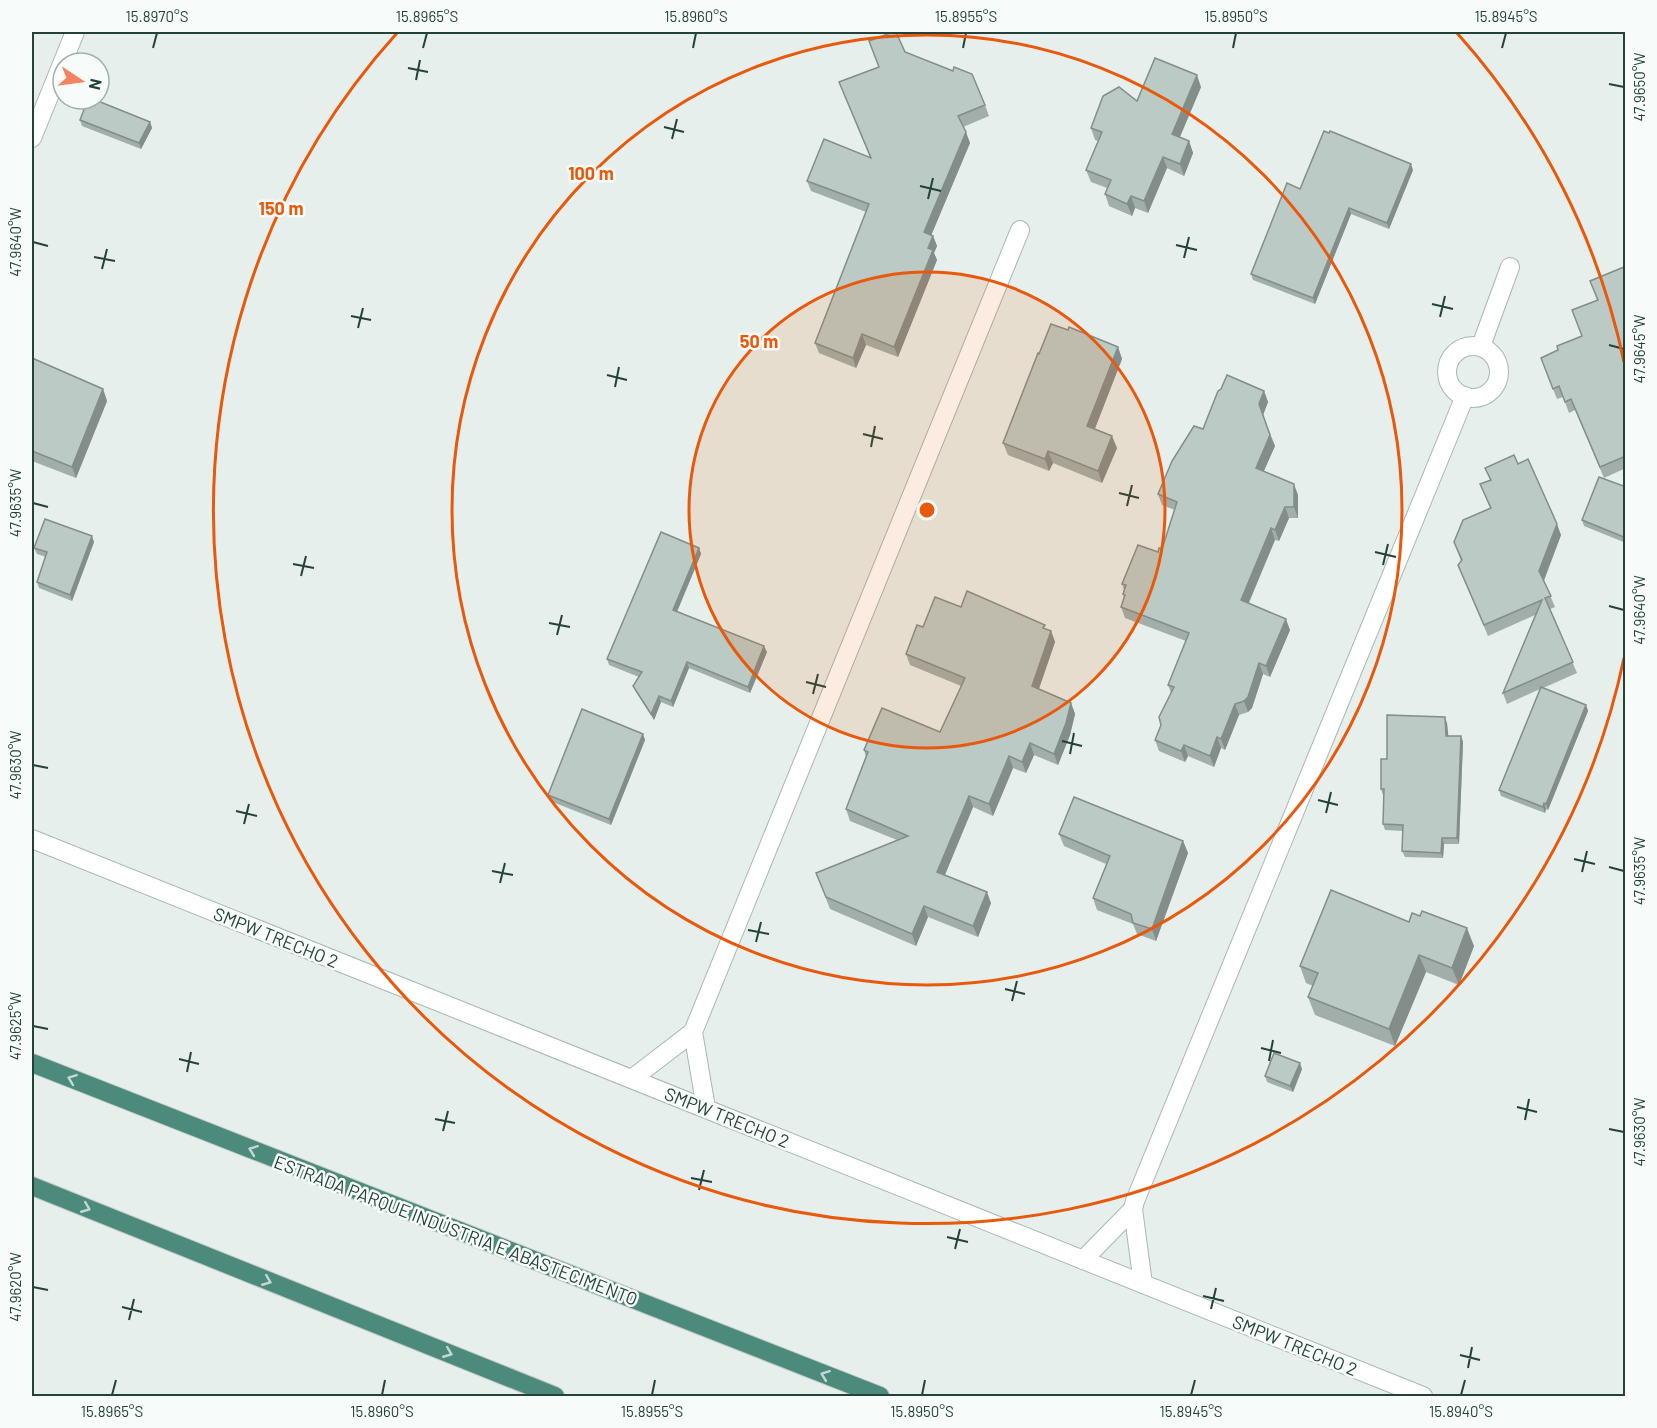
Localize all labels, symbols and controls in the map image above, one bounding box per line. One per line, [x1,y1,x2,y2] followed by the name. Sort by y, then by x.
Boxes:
[126,7,188,25] text: 15.8970°S
[396,7,458,25] text: 15.8965°S
[664,7,728,25] text: 15.8960°S
[935,7,997,25] text: 15.8955°S
[1204,7,1268,25] text: 15.8950°S
[1474,7,1538,25] text: 15.8945°S
[51,51,111,111] north arrow
[1630,52,1648,122] text: 47.9650°W
[86,77,107,92] text: N
[568,162,614,184] text: 100 m
[259,197,303,219] text: 150 m
[6,207,24,277] text: 47.9640°W
[1630,315,1648,383] text: 47.9645°W
[740,330,778,352] text: 50 m
[6,469,24,537] text: 47.9635°W
[917,500,937,520] centre of rings
[1630,575,1648,645] text: 47.9640°W
[6,730,24,800] text: 47.9630°W
[1630,837,1648,905] text: 47.9635°W
[210,902,342,972] street label: SMPW TRECHO 2
[6,992,24,1060] text: 47.9625°W
[67,1074,78,1086] one-way arrow
[661,1082,793,1152] street label: SMPW TRECHO 2
[1630,1097,1648,1167] text: 47.9630°W
[248,1145,259,1157] one-way arrow
[271,1150,641,1310] street label: ESTRADA PARQUE INDÚSTRIA E ABASTECIMENTO
[80,1201,91,1213] one-way arrow
[6,1252,24,1322] text: 47.9620°W
[260,1274,271,1286] one-way arrow
[1229,1310,1361,1380] street label: SMPW TRECHO 2
[441,1346,452,1358] one-way arrow
[821,1370,832,1382] one-way arrow
[81,1402,143,1420] text: 15.8965°S
[350,1402,414,1420] text: 15.8960°S
[621,1402,683,1420] text: 15.8955°S
[890,1402,954,1420] text: 15.8950°S
[1159,1402,1223,1420] text: 15.8945°S
[1429,1402,1493,1420] text: 15.8940°S

